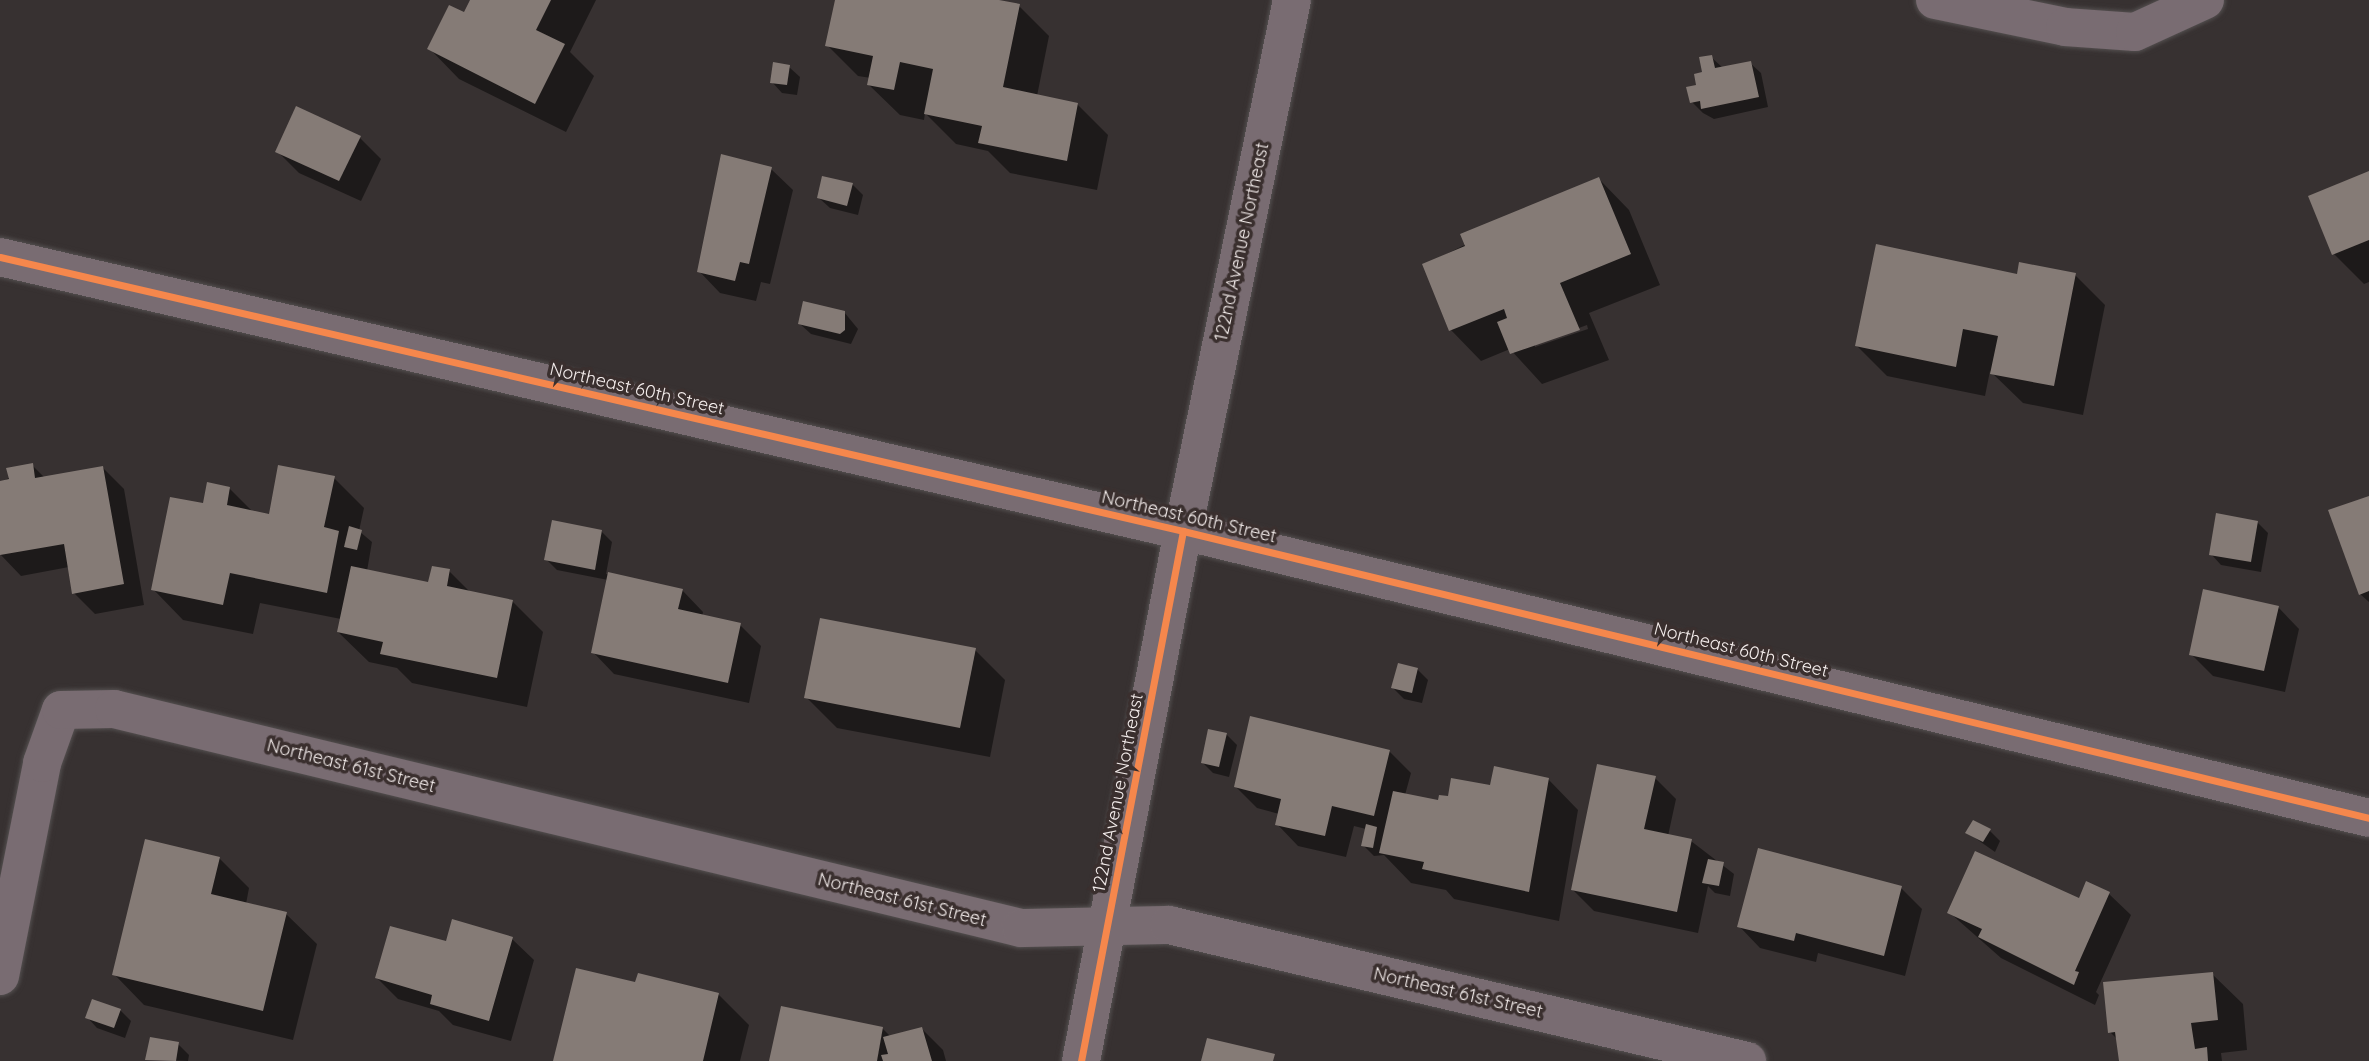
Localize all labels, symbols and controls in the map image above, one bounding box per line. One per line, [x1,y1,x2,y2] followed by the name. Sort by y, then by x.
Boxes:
[1210,141,1274,343] street label: 122nd Avenue Northeast
[548,358,726,420] street label: Northeast 60th Street
[1100,486,1278,548] street label: Northeast 60th Street
[1652,618,1830,682] street label: Northeast 60th Street
[1088,692,1148,894] street label: 122nd Avenue Northeast
[265,735,437,797] street label: Northeast 61st Street
[816,869,988,931] street label: Northeast 61st Street
[1371,963,1545,1023] street label: Northeast 61st Street

